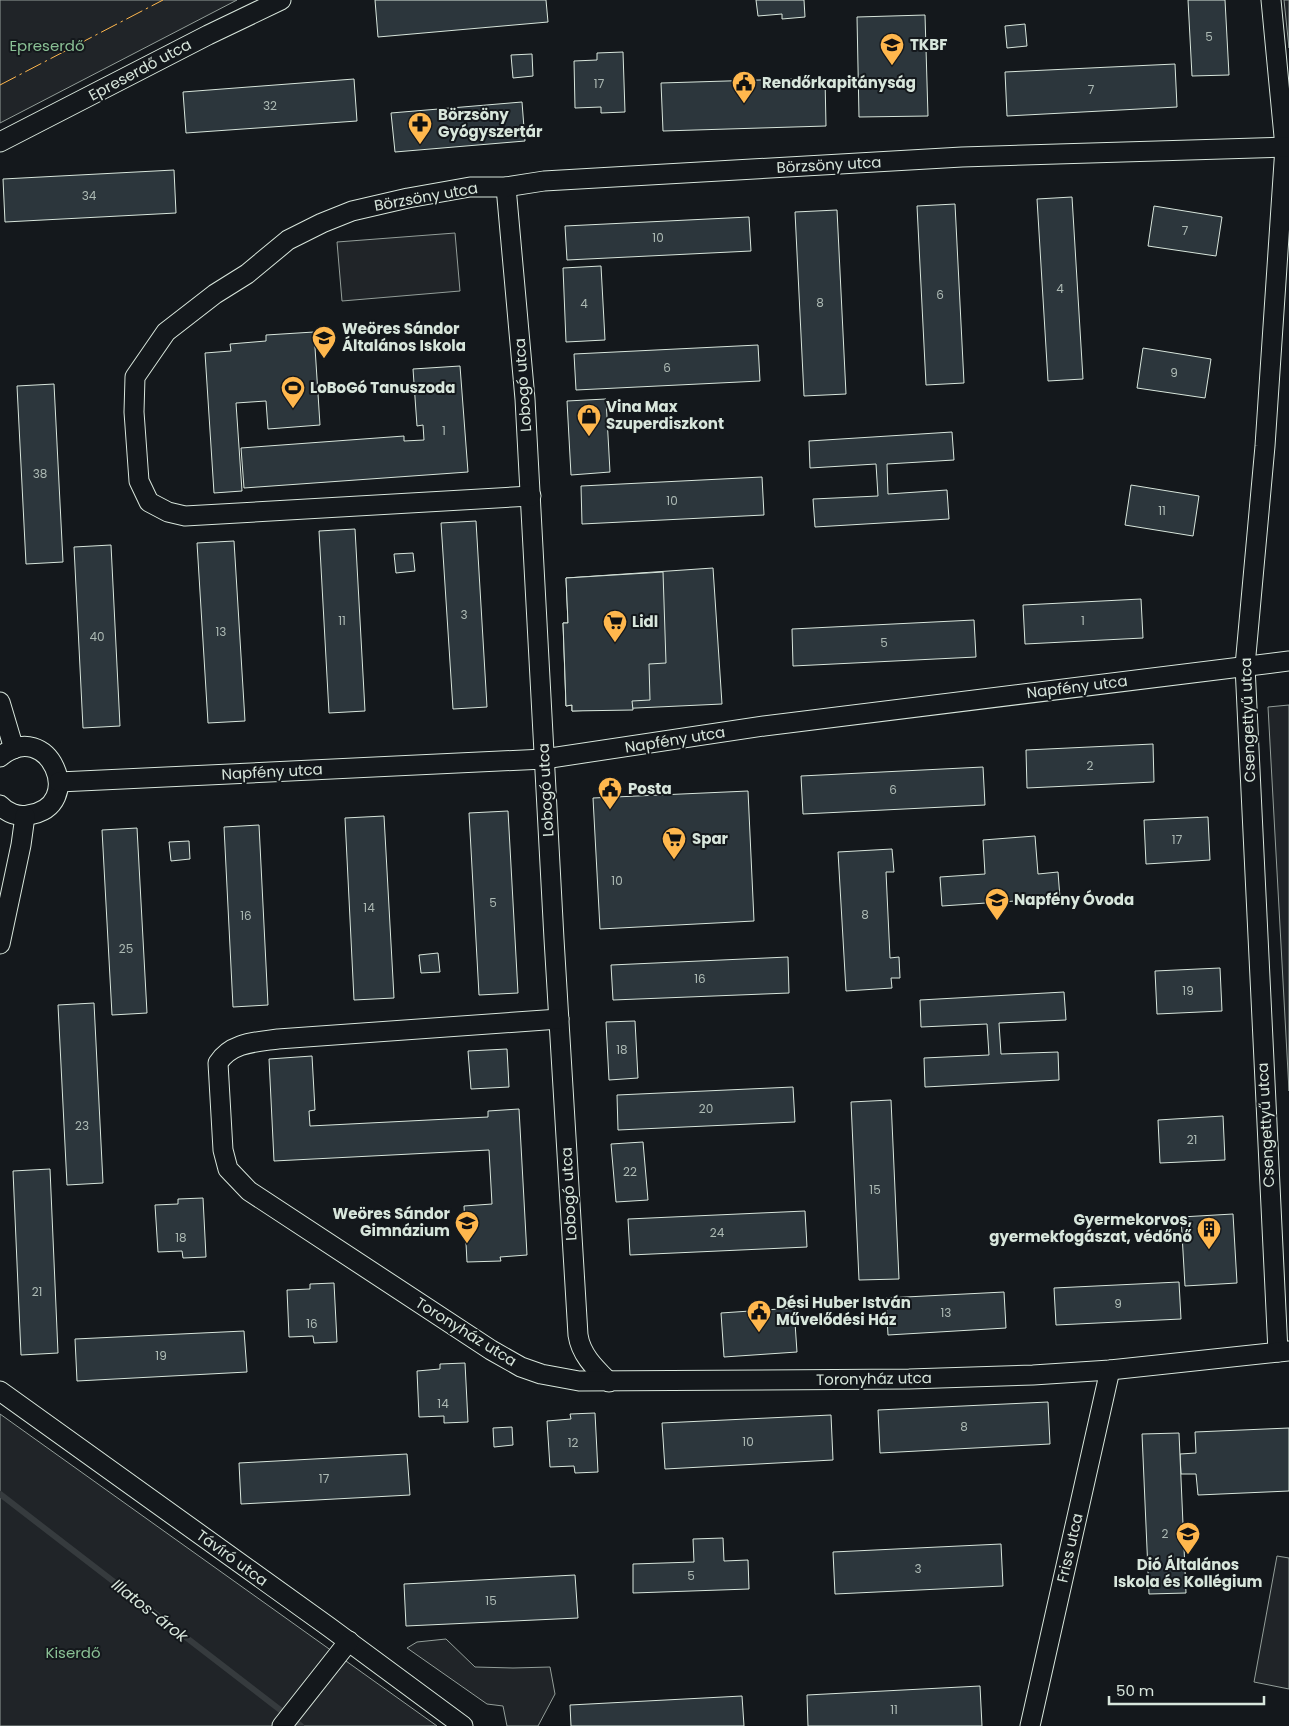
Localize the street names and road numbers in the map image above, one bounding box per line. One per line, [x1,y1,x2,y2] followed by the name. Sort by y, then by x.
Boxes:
[85,34,195,105] street label: Epreserdő utca
[776,151,882,178] street label: Börzsöny utca
[372,177,479,216] street label: Börzsöny utca
[509,337,536,433] street label: Lobogó utca
[1235,657,1260,783] street label: Csengettyű utca
[1025,670,1129,703] street label: Napfény utca
[623,721,727,758] street label: Napfény utca
[533,743,558,837] street label: Lobogó utca
[221,758,323,785] street label: Napfény utca
[1252,1062,1279,1188] street label: Csengettyű utca
[556,1147,581,1241] street label: Lobogó utca
[412,1292,521,1371] street label: Toronyház utca
[816,1367,932,1390] street label: Toronyház utca
[1051,1511,1088,1585] street label: Friss utca
[192,1524,272,1591] street label: Távíró utca

